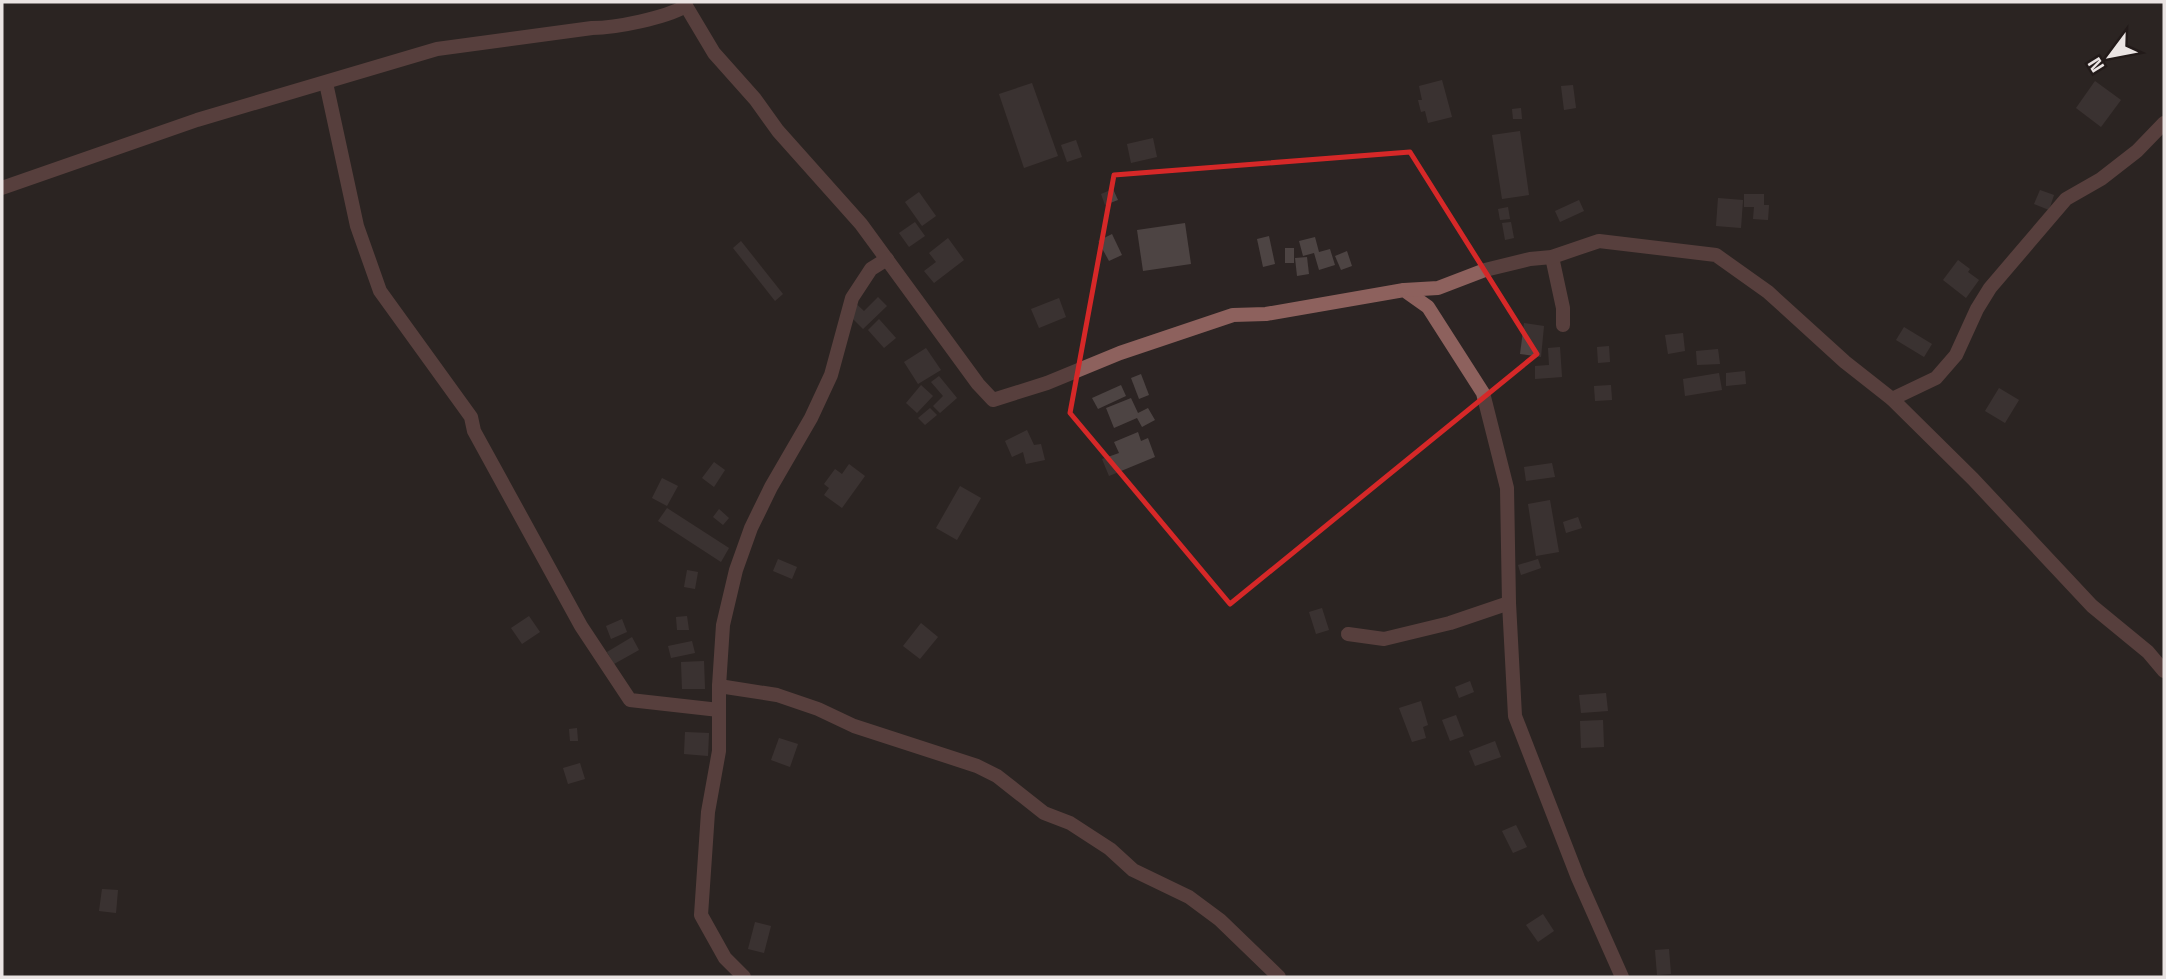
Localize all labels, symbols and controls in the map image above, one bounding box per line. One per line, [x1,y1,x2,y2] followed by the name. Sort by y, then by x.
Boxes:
[2075,21,2145,91] north arrow
[2082,53,2110,77] text: N

